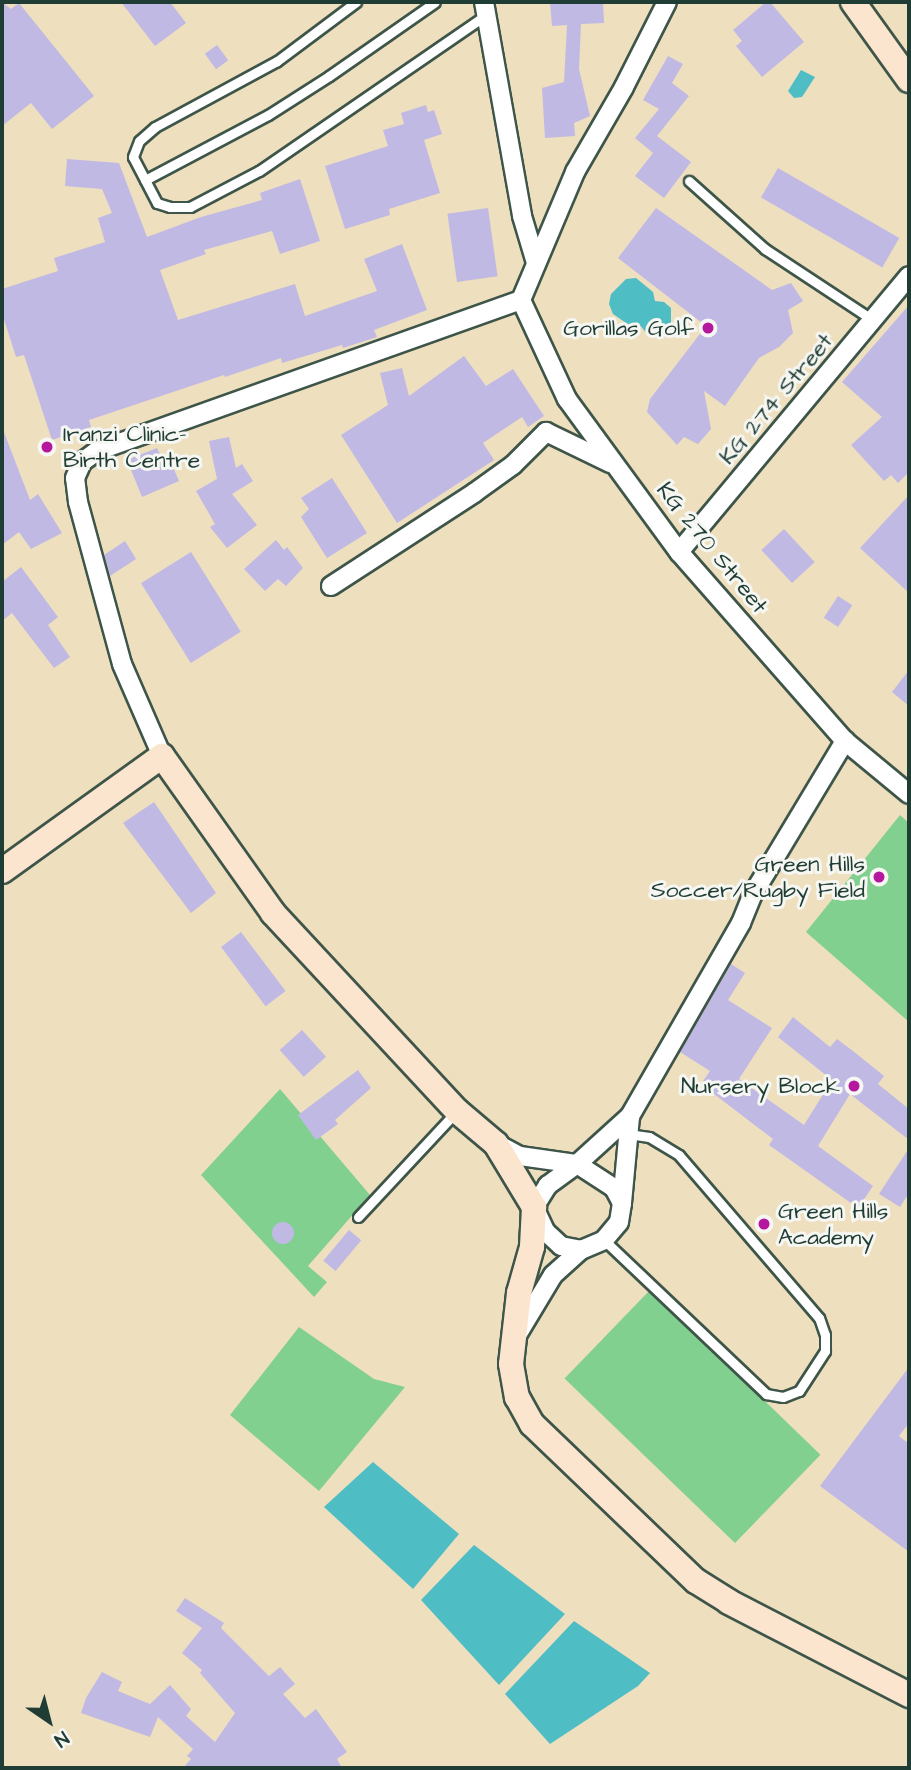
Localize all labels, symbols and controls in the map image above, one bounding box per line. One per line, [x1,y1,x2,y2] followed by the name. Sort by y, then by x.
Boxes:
[563,314,694,342] place label: Gorillas Golf
[700,320,716,336] marker: Gorillas Golf
[713,328,839,470] street label: KG 274 Street
[63,420,200,474] place label: Iranzi Clinic- Birth Centre
[37,437,57,457] marker: Iranzi Clinic- Birth Centre
[651,477,773,619] street label: KG 270 Street
[651,850,865,904] place label: Green Hills Soccer/Rugby Field
[871,869,887,885] marker: Green Hills Soccer/Rugby Field
[681,1072,840,1100] place label: Nursery Block
[846,1078,862,1094] marker: Nursery Block
[778,1197,888,1251] place label: Green Hills Academy
[756,1216,772,1232] marker: Green Hills Academy
[14,1686,84,1756] north arrow
[49,1724,74,1753] text: N

